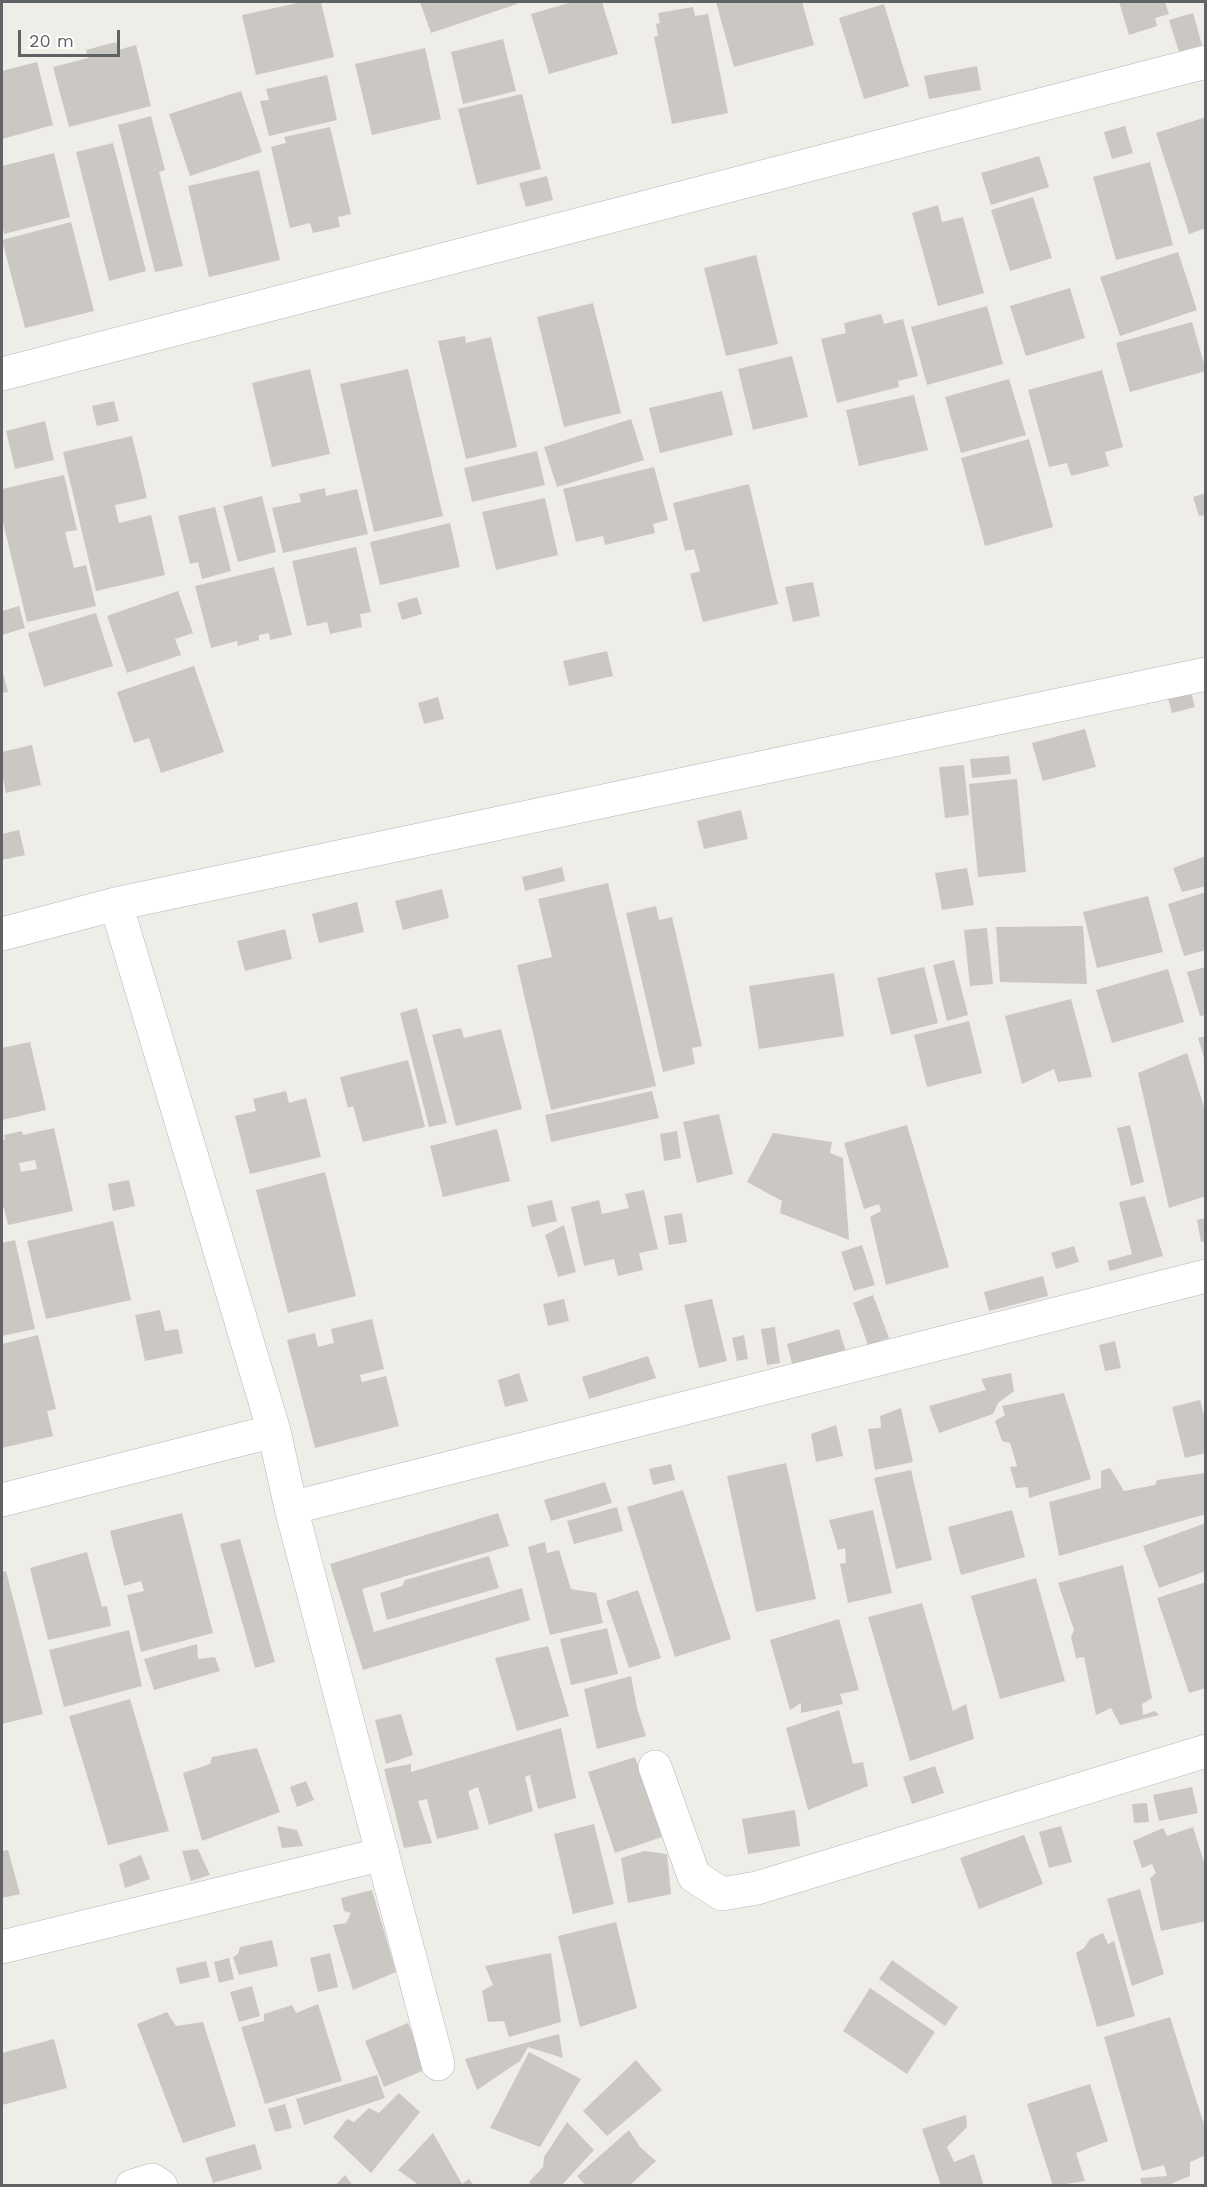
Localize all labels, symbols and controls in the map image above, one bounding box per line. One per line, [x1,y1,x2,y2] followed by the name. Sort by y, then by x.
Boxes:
[21,18,123,56] scale bar
[29,30,74,51] text: 20 m

